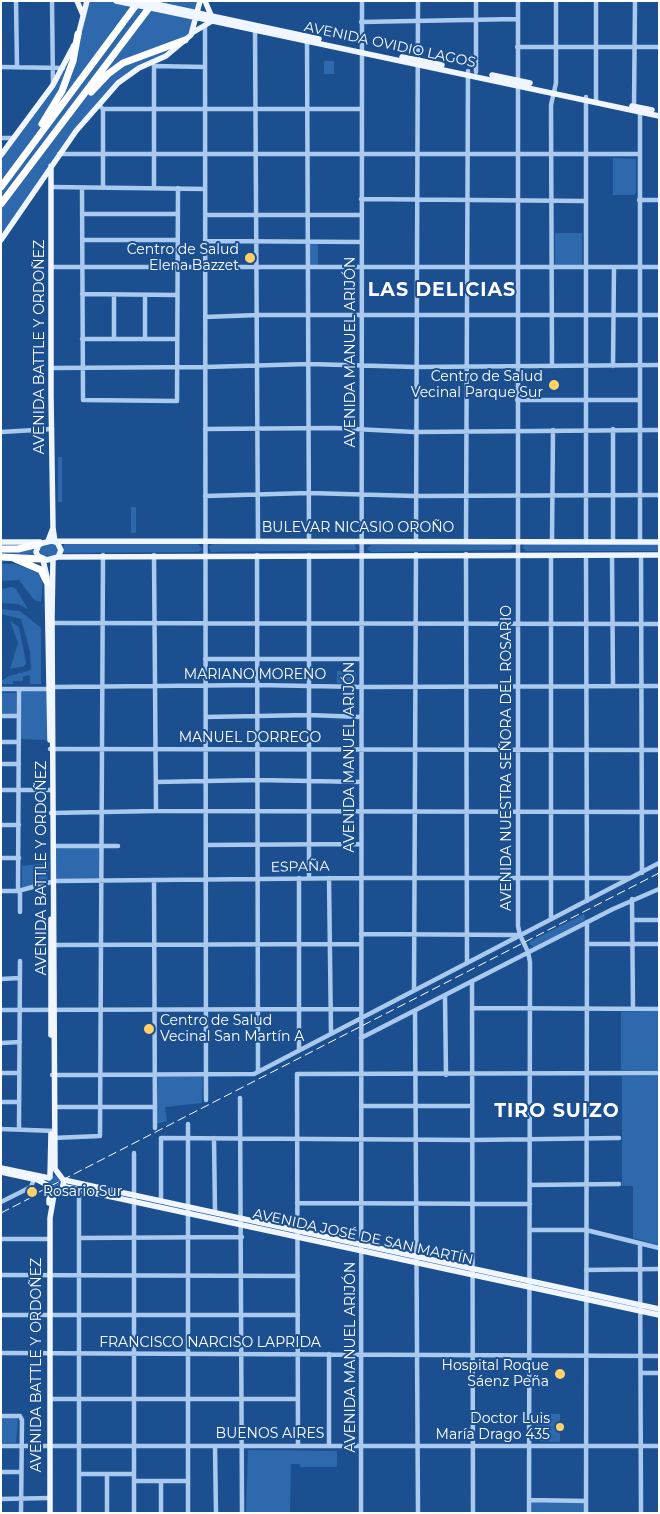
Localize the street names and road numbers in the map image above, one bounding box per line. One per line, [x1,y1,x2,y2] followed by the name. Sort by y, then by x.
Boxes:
[303,19,477,71] street label: AVENIDA OVIDIO LAGOS
[32,240,48,454] street label: AVENIDA BATTLE Y ORDOÑEZ
[343,257,359,447] street label: AVENIDA MANUEL ARIJÓN
[262,520,454,536] street label: BULEVAR NICASIO OROÑO
[499,605,515,911] street label: AVENIDA NUESTRA SEÑORA DEL ROSARIO
[342,662,358,852] street label: AVENIDA MANUEL ARIJÓN
[184,667,326,683] street label: MARIANO MORENO
[179,730,321,746] street label: MANUEL DORREGO
[34,761,50,975] street label: AVENIDA BATTLE Y ORDOÑEZ
[270,858,330,876] street label: ESPAÑA
[251,1205,475,1269] street label: AVENIDA JOSÉ DE SAN MARTÍN
[29,1258,45,1472] street label: AVENIDA BATTLE Y ORDOÑEZ
[343,1262,359,1452] street label: AVENIDA MANUEL ARIJÓN
[99,1335,321,1351] street label: FRANCISCO NARCISO LAPRIDA
[216,1426,324,1442] street label: BUENOS AIRES

